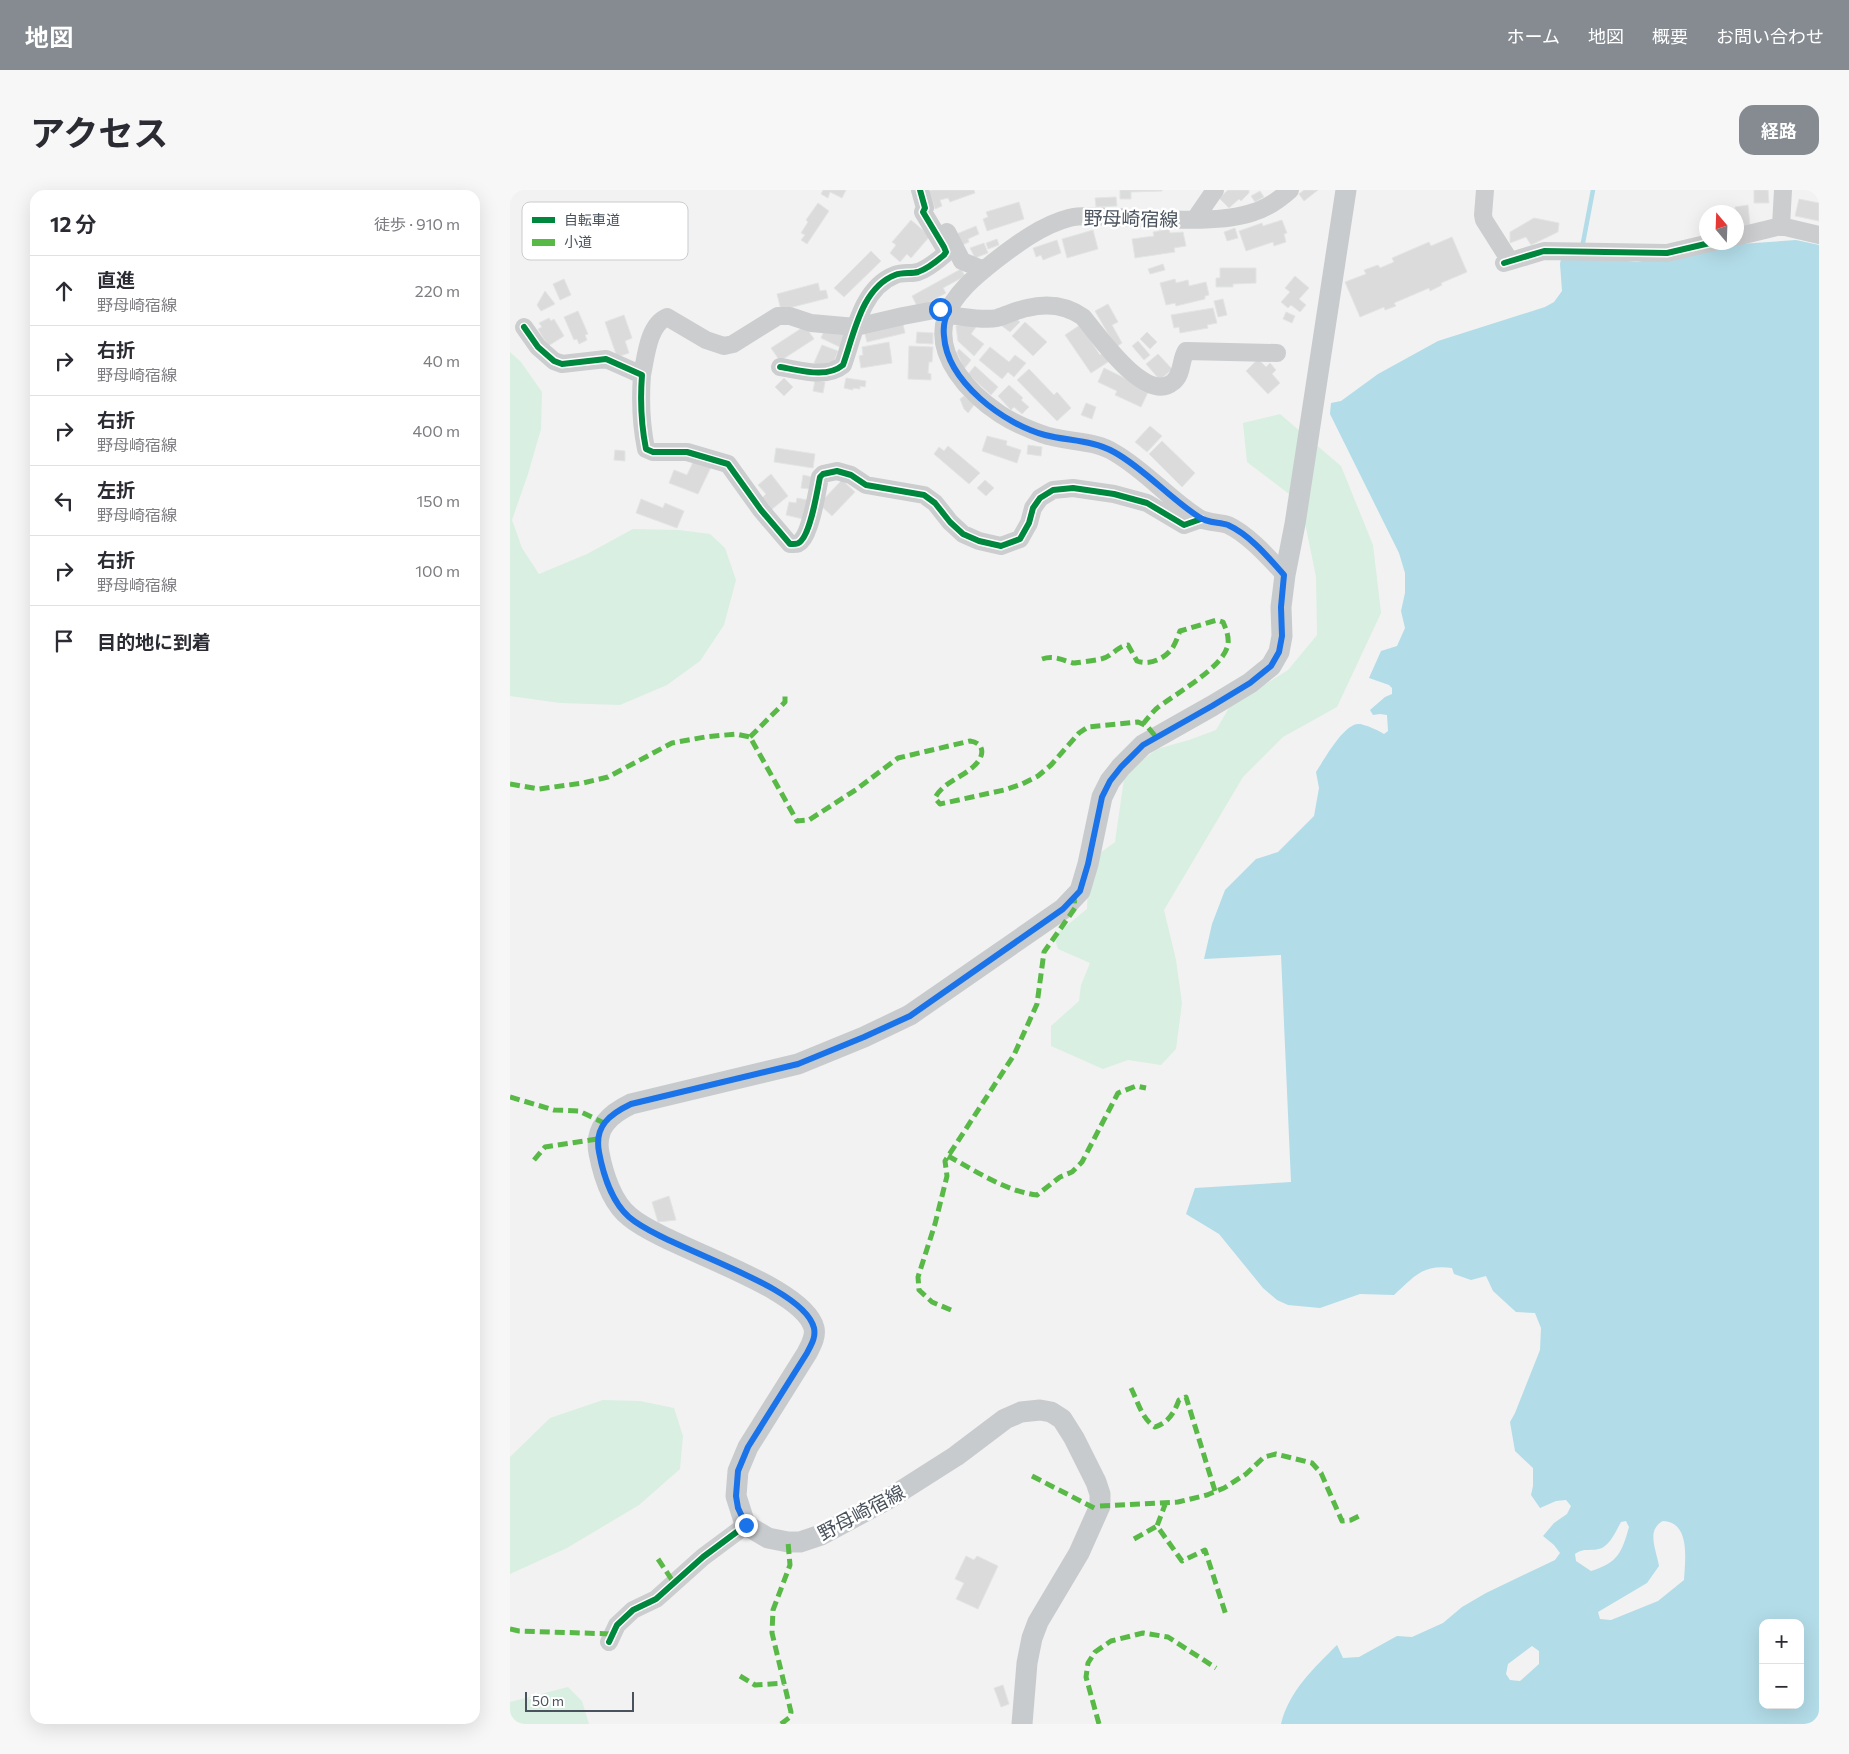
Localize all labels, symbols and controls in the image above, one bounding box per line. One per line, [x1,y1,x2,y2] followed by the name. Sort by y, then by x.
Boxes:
[25,22,73,51] text: 地図
[1507,25,1560,47] text: ホーム
[1588,25,1624,47] text: 地図
[1652,25,1688,47] text: 概要
[1716,25,1824,47] text: お問い合わせ
[1739,105,1819,155] button: 経路
[30,110,168,153] text: アクセス
[522,202,688,260] legend
[1699,205,1744,250] north arrow
[1083,206,1179,230] street label: 野母崎宿線
[50,211,96,236] text: 12 分
[564,211,620,228] text: 自転車道
[374,214,460,233] text: 徒歩 · 910 m
[564,233,592,250] text: 小道
[97,268,135,291] text: 直進
[50,277,78,305] icon: ahead
[415,281,460,300] text: 220 m
[97,295,177,314] text: 野母崎宿線
[929,298,952,321] route start
[97,338,135,361] text: 右折
[50,347,78,375] icon: right
[423,351,460,370] text: 40 m
[97,365,177,384] text: 野母崎宿線
[97,408,135,431] text: 右折
[50,417,78,445] icon: right
[412,421,460,440] text: 400 m
[97,435,177,454] text: 野母崎宿線
[97,478,135,501] text: 左折
[50,487,78,515] icon: left
[417,491,460,510] text: 150 m
[97,505,177,524] text: 野母崎宿線
[97,548,135,571] text: 右折
[50,557,78,585] icon: right
[415,561,460,580] text: 100 m
[97,575,177,594] text: 野母崎宿線
[50,627,78,655] icon: arrive
[97,630,211,653] text: 目的地に到着
[814,1480,908,1544] street label: 野母崎宿線
[735,1514,758,1537] route end
[1759,1619,1804,1709] map controls
[1759,1619,1804,1664] button: +
[1759,1664,1804,1709] button: −
[525,1689,634,1712] scale bar
[532,1692,564,1709] text: 50 m

